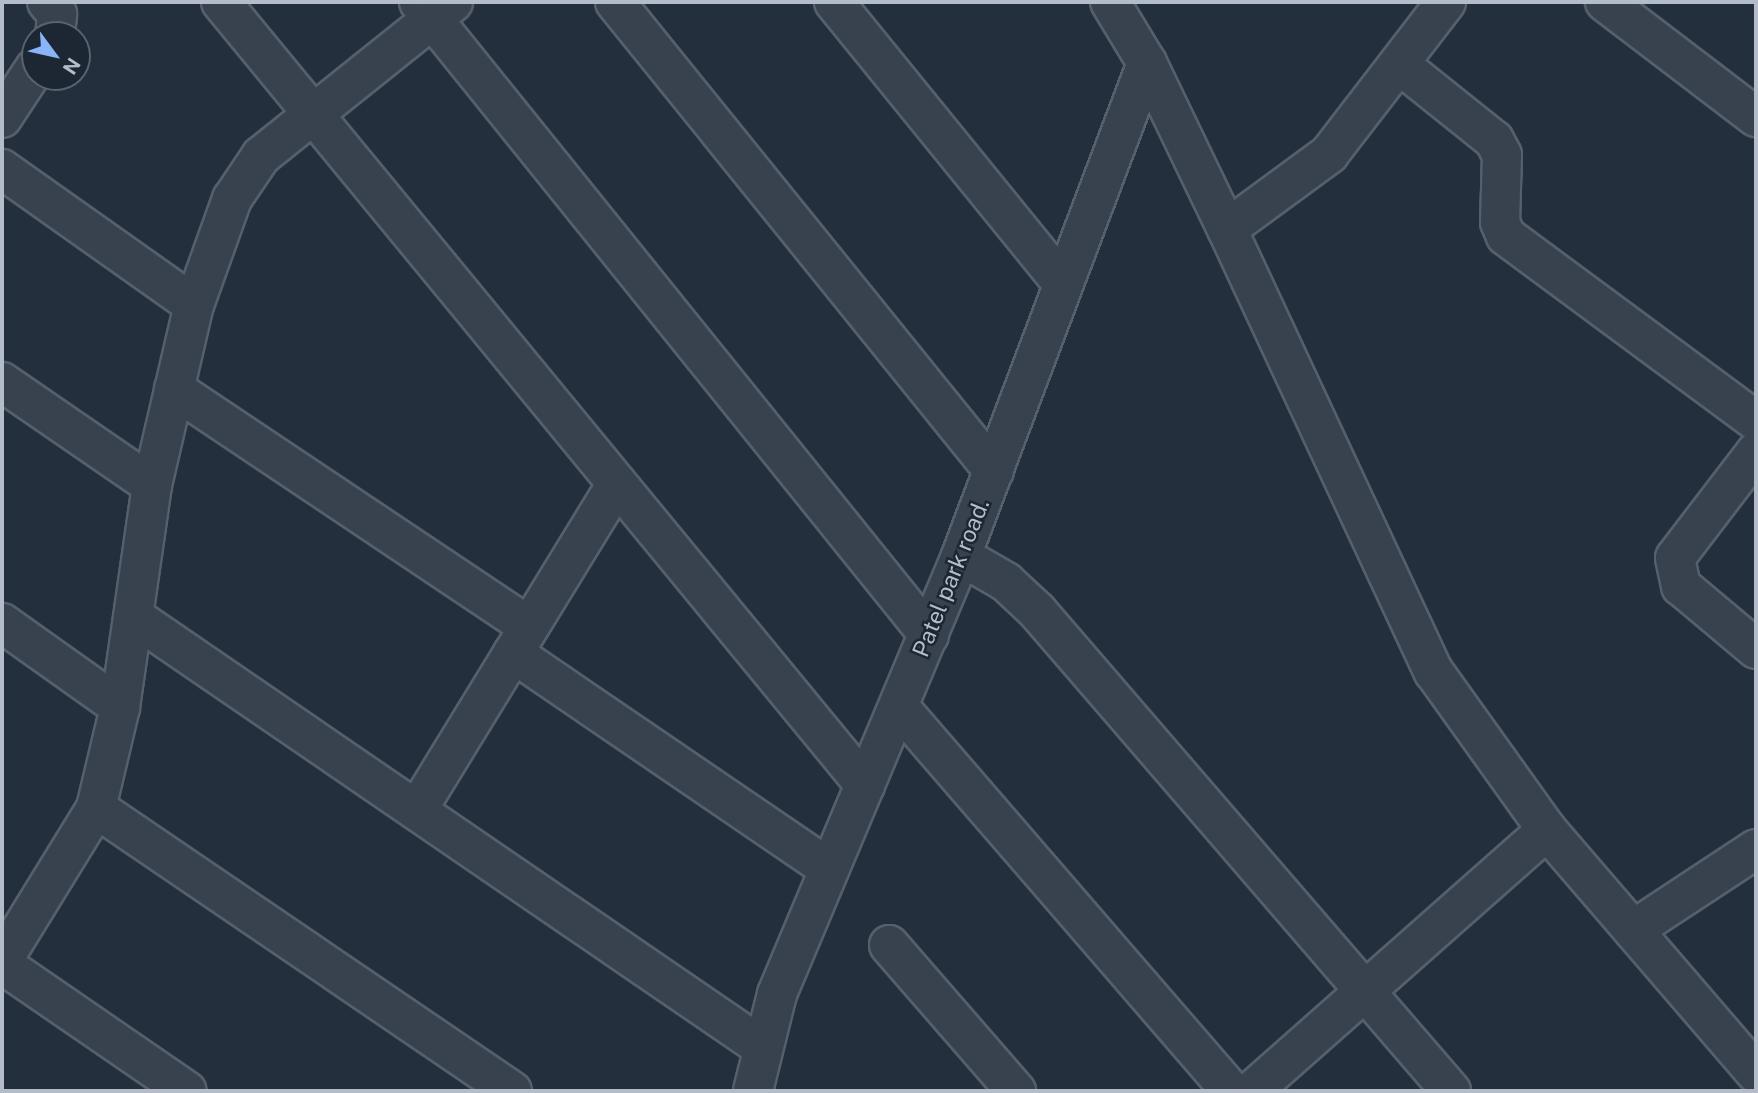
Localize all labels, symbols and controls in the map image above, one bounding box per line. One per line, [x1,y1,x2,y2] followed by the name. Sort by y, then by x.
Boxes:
[21,21,91,91] north arrow
[59,54,85,79] text: N
[907,495,995,661] street label: Patel park road.

